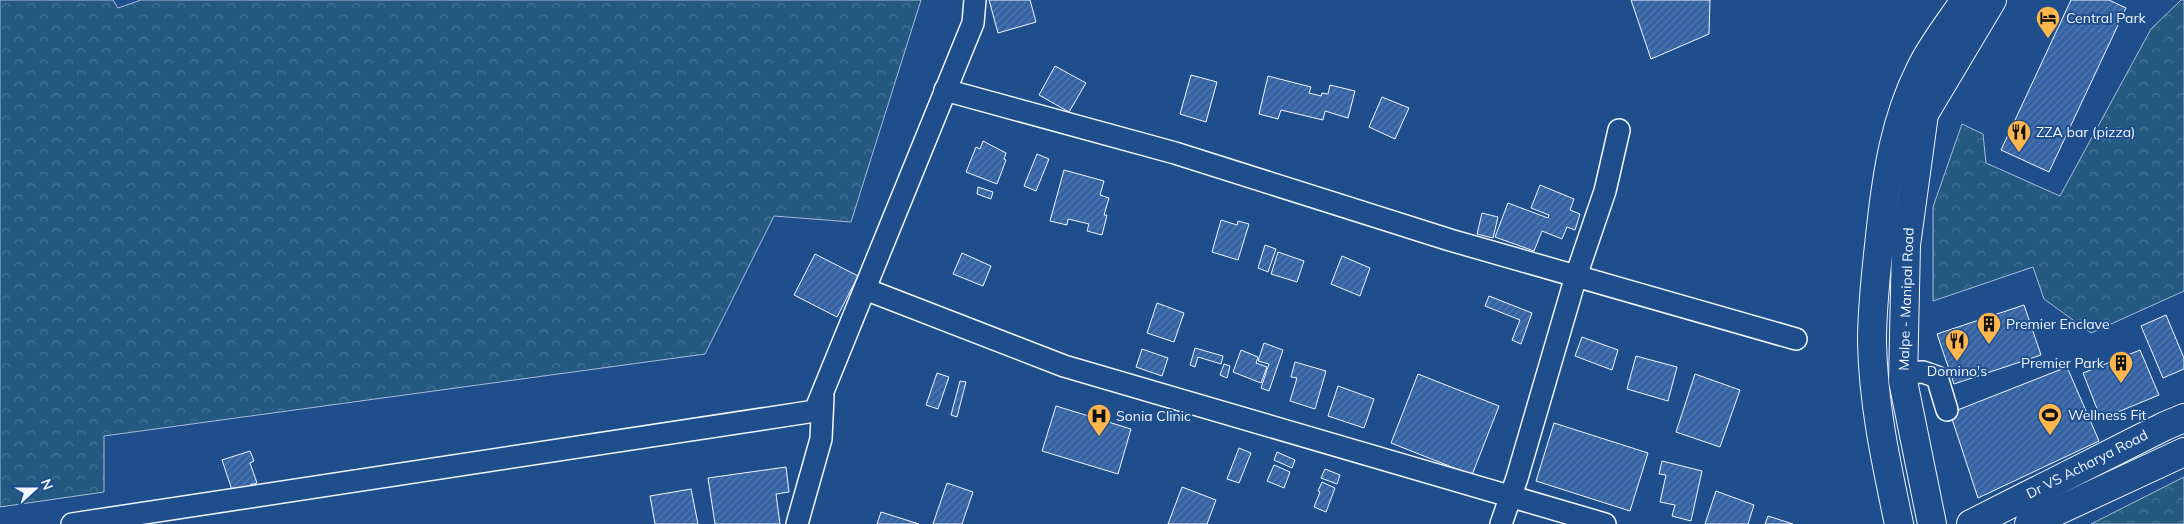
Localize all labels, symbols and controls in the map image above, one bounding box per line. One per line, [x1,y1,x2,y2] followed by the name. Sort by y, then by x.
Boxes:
[2035,5,2061,39] hotel icon: Central Park
[2066,9,2146,27] place label: Central Park
[2006,119,2032,153] restaurant icon: ZZA bar (pizza)
[2036,123,2136,141] place label: ZZA bar (pizza)
[1895,227,1917,371] street label: Malpe - Manipal Road
[1976,311,2002,345] building icon: Premier Enclave
[2006,315,2110,333] place label: Premier Enclave
[1944,328,1970,362] restaurant icon: Domino's
[2108,350,2134,384] building icon: Premier Park
[2021,354,2105,372] place label: Premier Park
[1927,362,1987,380] place label: Domino's
[2037,402,2063,436] sports icon: Wellness Fit
[1086,403,1112,437] hospital icon: Sonia Clinic
[2068,406,2147,424] place label: Wellness Fit
[1116,407,1191,425] place label: Sonia Clinic
[2023,426,2151,502] street label: Dr VS Acharya Road
[10,464,60,514] north arrow
[37,476,57,493] text: N

